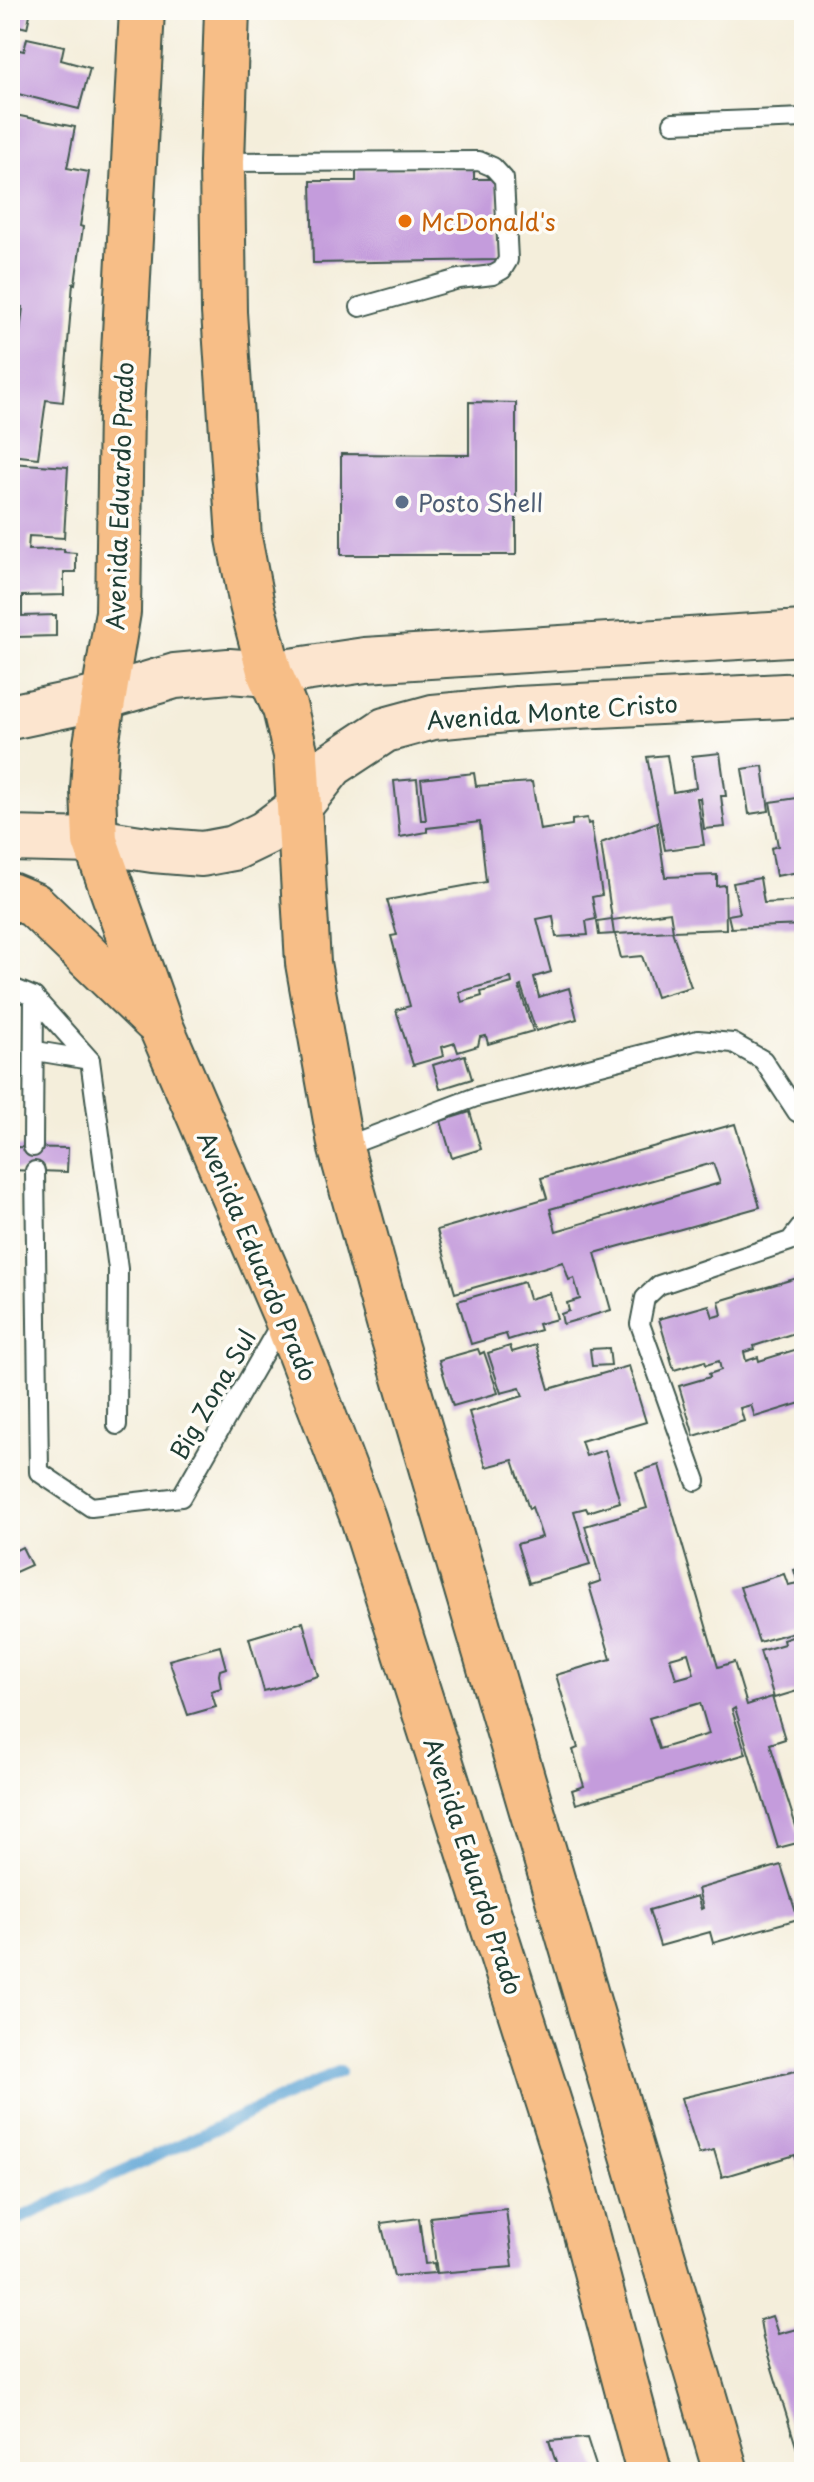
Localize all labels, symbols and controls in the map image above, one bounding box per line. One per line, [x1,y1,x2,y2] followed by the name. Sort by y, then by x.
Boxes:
[421,203,556,239] place label: McDonald's
[396,212,414,230] marker: McDonald's
[96,361,142,631] street label: Avenida Eduardo Prado
[418,484,543,520] place label: Posto Shell
[393,493,411,511] marker: Posto Shell
[425,684,679,738] street label: Avenida Monte Cristo
[189,1126,327,1386] street label: Avenida Eduardo Prado
[160,1322,264,1466] street label: Big Zona Sul
[415,1733,533,1999] street label: Avenida Eduardo Prado

